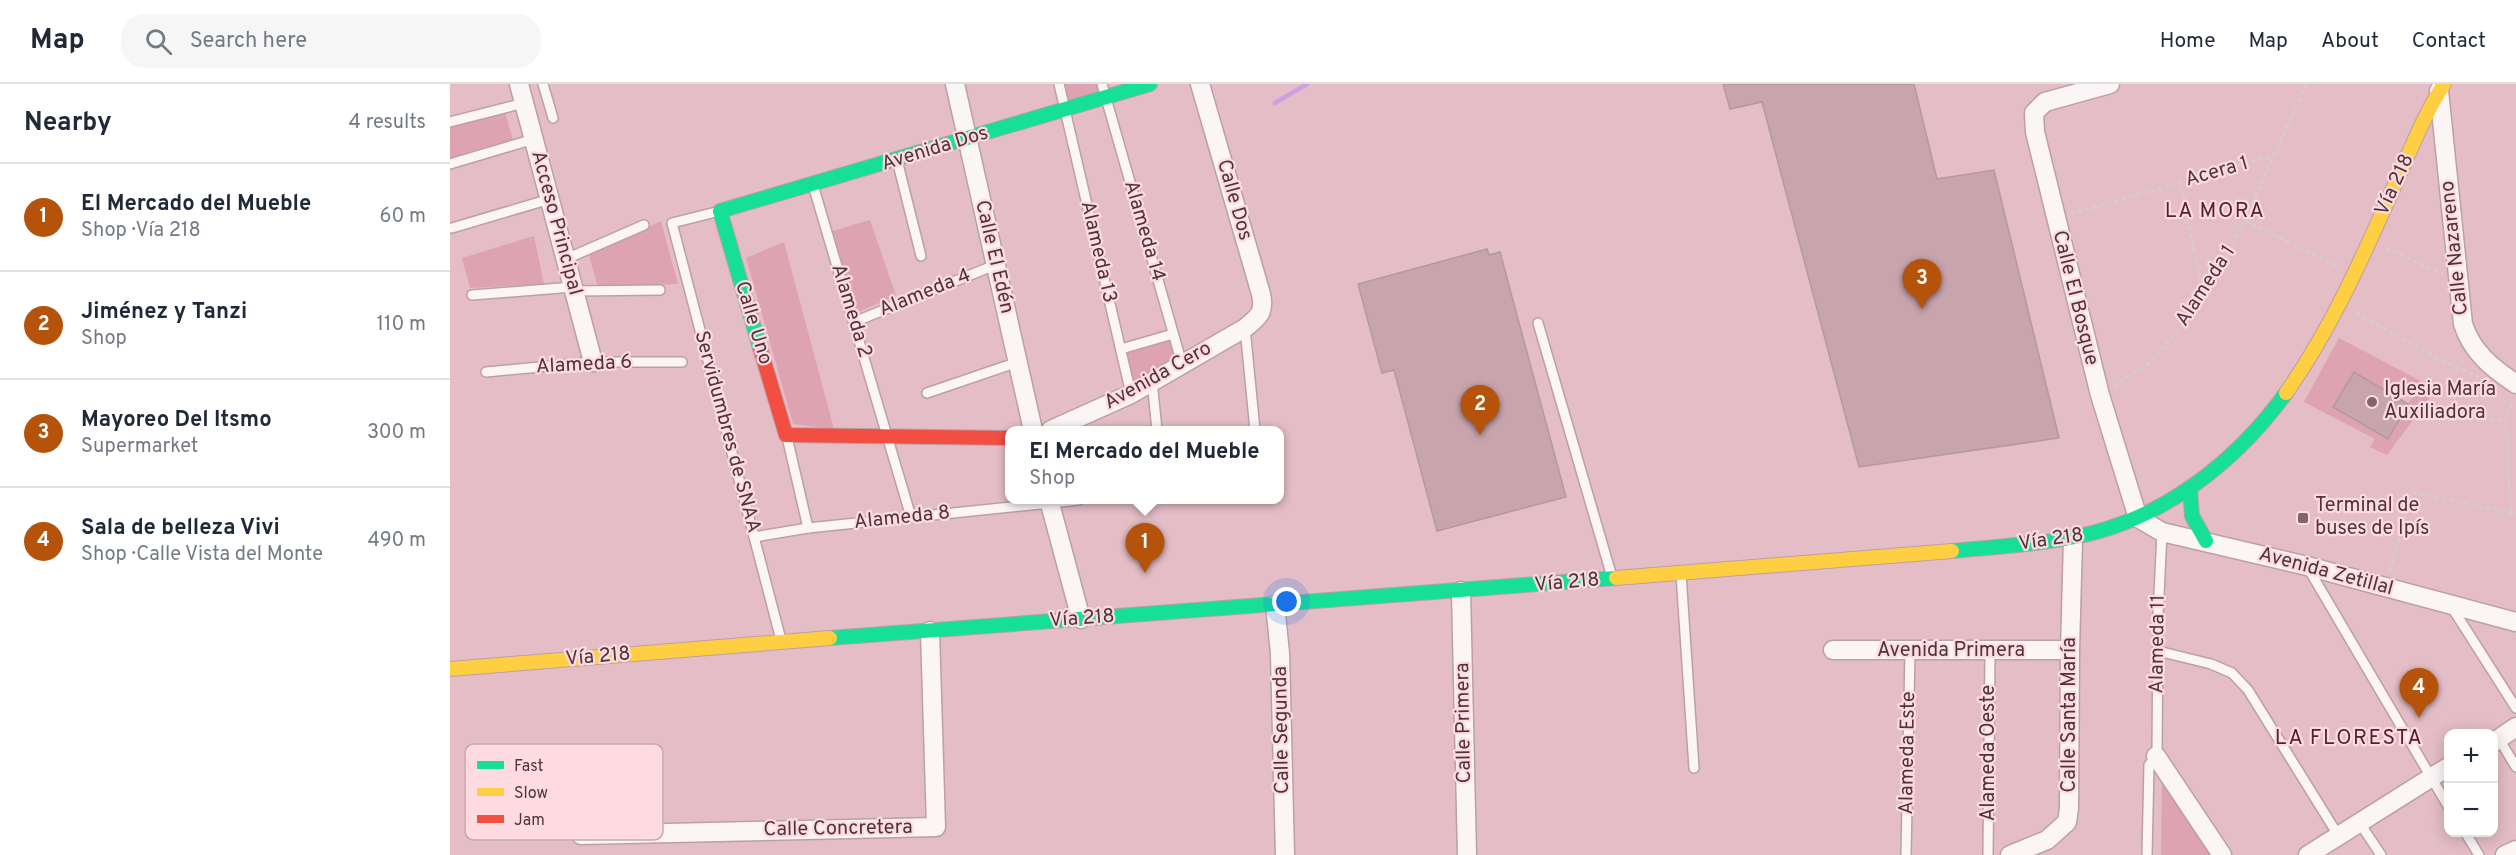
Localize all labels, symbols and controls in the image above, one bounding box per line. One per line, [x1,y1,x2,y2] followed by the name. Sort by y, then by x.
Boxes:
[121,14,541,68] search box
[30,23,85,59] text: Map
[142,25,175,58] icon: search
[190,28,307,55] text: Search here
[2160,28,2216,55] text: Home
[2249,28,2288,55] text: Map
[2321,28,2379,55] text: About
[2412,28,2486,55] text: Contact
[24,107,112,140] text: Nearby
[349,110,426,136] text: 4 results
[878,120,992,178] street label: Avenida Dos
[524,148,588,298] street label: Acceso Principal
[2369,150,2421,220] street label: Vía 218
[2182,151,2252,193] street label: Acera 1
[1210,156,1258,244] street label: Calle Dos
[1117,177,1171,285] street label: Alameda 14
[2435,179,2475,317] street label: Calle Nazareno
[81,191,311,218] text: El Mercado del Mueble
[968,198,1020,316] street label: Calle El Edén
[1074,198,1122,306] street label: Alameda 13
[2165,198,2265,225] district label: LA MORA
[40,204,48,230] text: 1
[380,204,426,230] text: 60 m
[81,218,201,244] text: Shop · Vía 218
[2046,228,2104,368] street label: Calle El Bosque
[2170,240,2242,332] street label: Alameda 1
[1902,260,1942,309] pin: 3
[824,261,878,361] street label: Alameda 2
[875,263,975,323] street label: Alameda 4
[728,278,778,368] street label: Calle Uno
[81,299,247,326] text: Jiménez y Tanzi
[37,312,50,338] text: 2
[377,312,426,338] text: 110 m
[81,326,127,352] text: Shop
[687,328,767,536] street label: Servidumbres de SNAA
[1100,336,1216,416] street label: Avenida Cero
[535,349,633,381] street label: Alameda 6
[2384,377,2496,426] place label: Iglesia María Auxiliadora
[1460,386,1500,435] pin: 2
[2365,395,2379,409] marker: Iglesia María Auxiliadora
[81,407,272,434] text: Mayoreo Del Itsmo
[38,420,50,446] text: 3
[367,420,426,446] text: 300 m
[1005,426,1284,504] popup
[81,434,198,460] text: Supermarket
[1029,439,1260,466] text: El Mercado del Mueble
[1029,466,1075,492] text: Shop
[2315,493,2429,542] place label: Terminal de buses de Ipís
[853,500,951,536] street label: Alameda 8
[2296,511,2310,525] marker: Terminal de buses de Ipís
[81,515,280,542] text: Sala de belleza Vivi
[2017,523,2085,557] street label: Vía 218
[1126,524,1164,573] pin: 1
[37,528,50,554] text: 4
[368,528,426,554] text: 490 m
[81,542,323,568] text: Shop · Calle Vista del Monte
[2256,542,2396,602] street label: Avenida Zetillal
[1533,567,1601,599] street label: Vía 218
[1272,587,1301,616] your location
[2144,594,2172,694] street label: Alameda 11
[1049,604,1115,634] street label: Vía 218
[2057,637,2083,793] street label: Calle Santa María
[1877,638,2025,664] street label: Avenida Primera
[564,641,632,673] street label: Vía 218
[1450,662,1478,784] street label: Calle Primera
[1268,666,1296,794] street label: Calle Segunda
[2400,668,2438,718] pin: 4
[1976,685,2002,821] street label: Alameda Oeste
[1894,691,1922,815] street label: Alameda Este
[2275,725,2423,752] district label: LA FLORESTA
[2444,729,2498,837] map controls
[2444,729,2498,783] button: +
[465,744,663,840] legend
[514,757,544,777] text: Fast
[2444,783,2498,837] button: −
[514,784,548,804] text: Slow
[514,811,545,831] text: Jam
[763,815,913,843] street label: Calle Concretera

